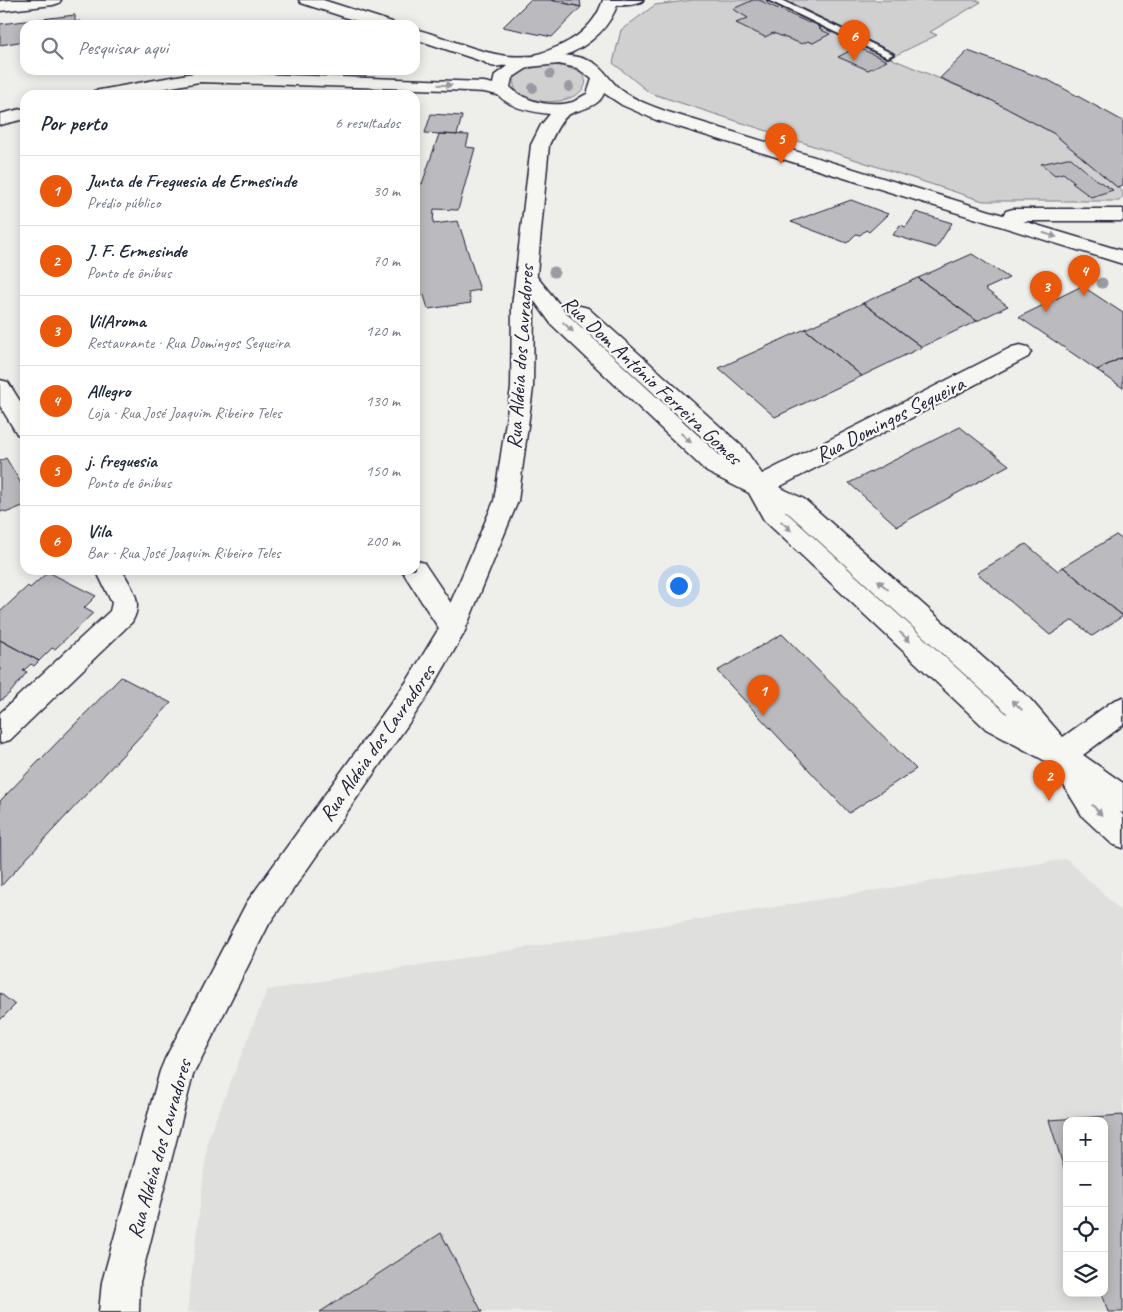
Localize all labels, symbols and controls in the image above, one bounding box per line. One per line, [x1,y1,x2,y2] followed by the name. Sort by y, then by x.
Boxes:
[20,20,420,75] search box
[838,20,870,61] pin: 6
[38,34,66,62] icon: search
[78,36,168,60] text: Pesquisar aqui
[437,81,453,89] one-way arrow
[40,110,107,136] text: Por perto
[335,113,400,133] text: 6 resultados
[765,123,797,164] pin: 5
[87,169,296,193] text: Junta de Freguesia de Ermesinde
[52,181,60,201] text: 1
[373,181,400,201] text: 30 m
[87,193,160,213] text: Prédio público
[1042,231,1057,239] one-way arrow
[87,239,187,263] text: J. F. Ermesinde
[52,251,60,271] text: 2
[373,251,400,271] text: 70 m
[1068,255,1100,296] pin: 4
[501,262,540,450] street label: Rua Aldeia dos Lavradores
[87,263,171,283] text: Ponto de ônibus
[1030,271,1062,312] pin: 3
[557,290,749,471] street label: Rua Dom António Ferreira Gomes
[87,309,146,333] text: VilAroma
[52,321,60,341] text: 3
[366,321,400,341] text: 120 m
[561,321,573,333] one-way arrow
[87,333,290,353] text: Restaurante · Rua Domingos Sequeira
[811,369,971,468] street label: Rua Domingos Sequeira
[87,379,130,403] text: Allegro
[52,391,60,411] text: 4
[366,391,400,411] text: 130 m
[87,403,282,423] text: Loja · Rua José Joaquim Ribeiro Teles
[680,432,692,444] one-way arrow
[87,449,157,473] text: j. freguesia
[53,461,59,481] text: 5
[366,461,400,481] text: 150 m
[87,473,171,493] text: Ponto de ônibus
[87,519,111,543] text: Vila
[780,520,792,532] one-way arrow
[52,531,60,551] text: 6
[366,531,400,551] text: 200 m
[87,543,281,563] text: Bar · Rua José Joaquim Ribeiro Teles
[666,573,692,599] your location
[877,579,890,590] one-way arrow
[899,631,911,643] one-way arrow
[313,658,442,826] street label: Rua Aldeia dos Lavradores
[747,675,779,716] pin: 1
[1011,699,1023,711] one-way arrow
[1033,760,1065,801] pin: 2
[1091,803,1103,815] one-way arrow
[121,1055,197,1241] street label: Rua Aldeia dos Lavradores
[1063,1117,1108,1297] map controls
[1063,1117,1108,1162] button: +
[1063,1162,1108,1207] button: −
[1063,1207,1108,1252] button: locate
[1063,1252,1108,1297] button: layers

